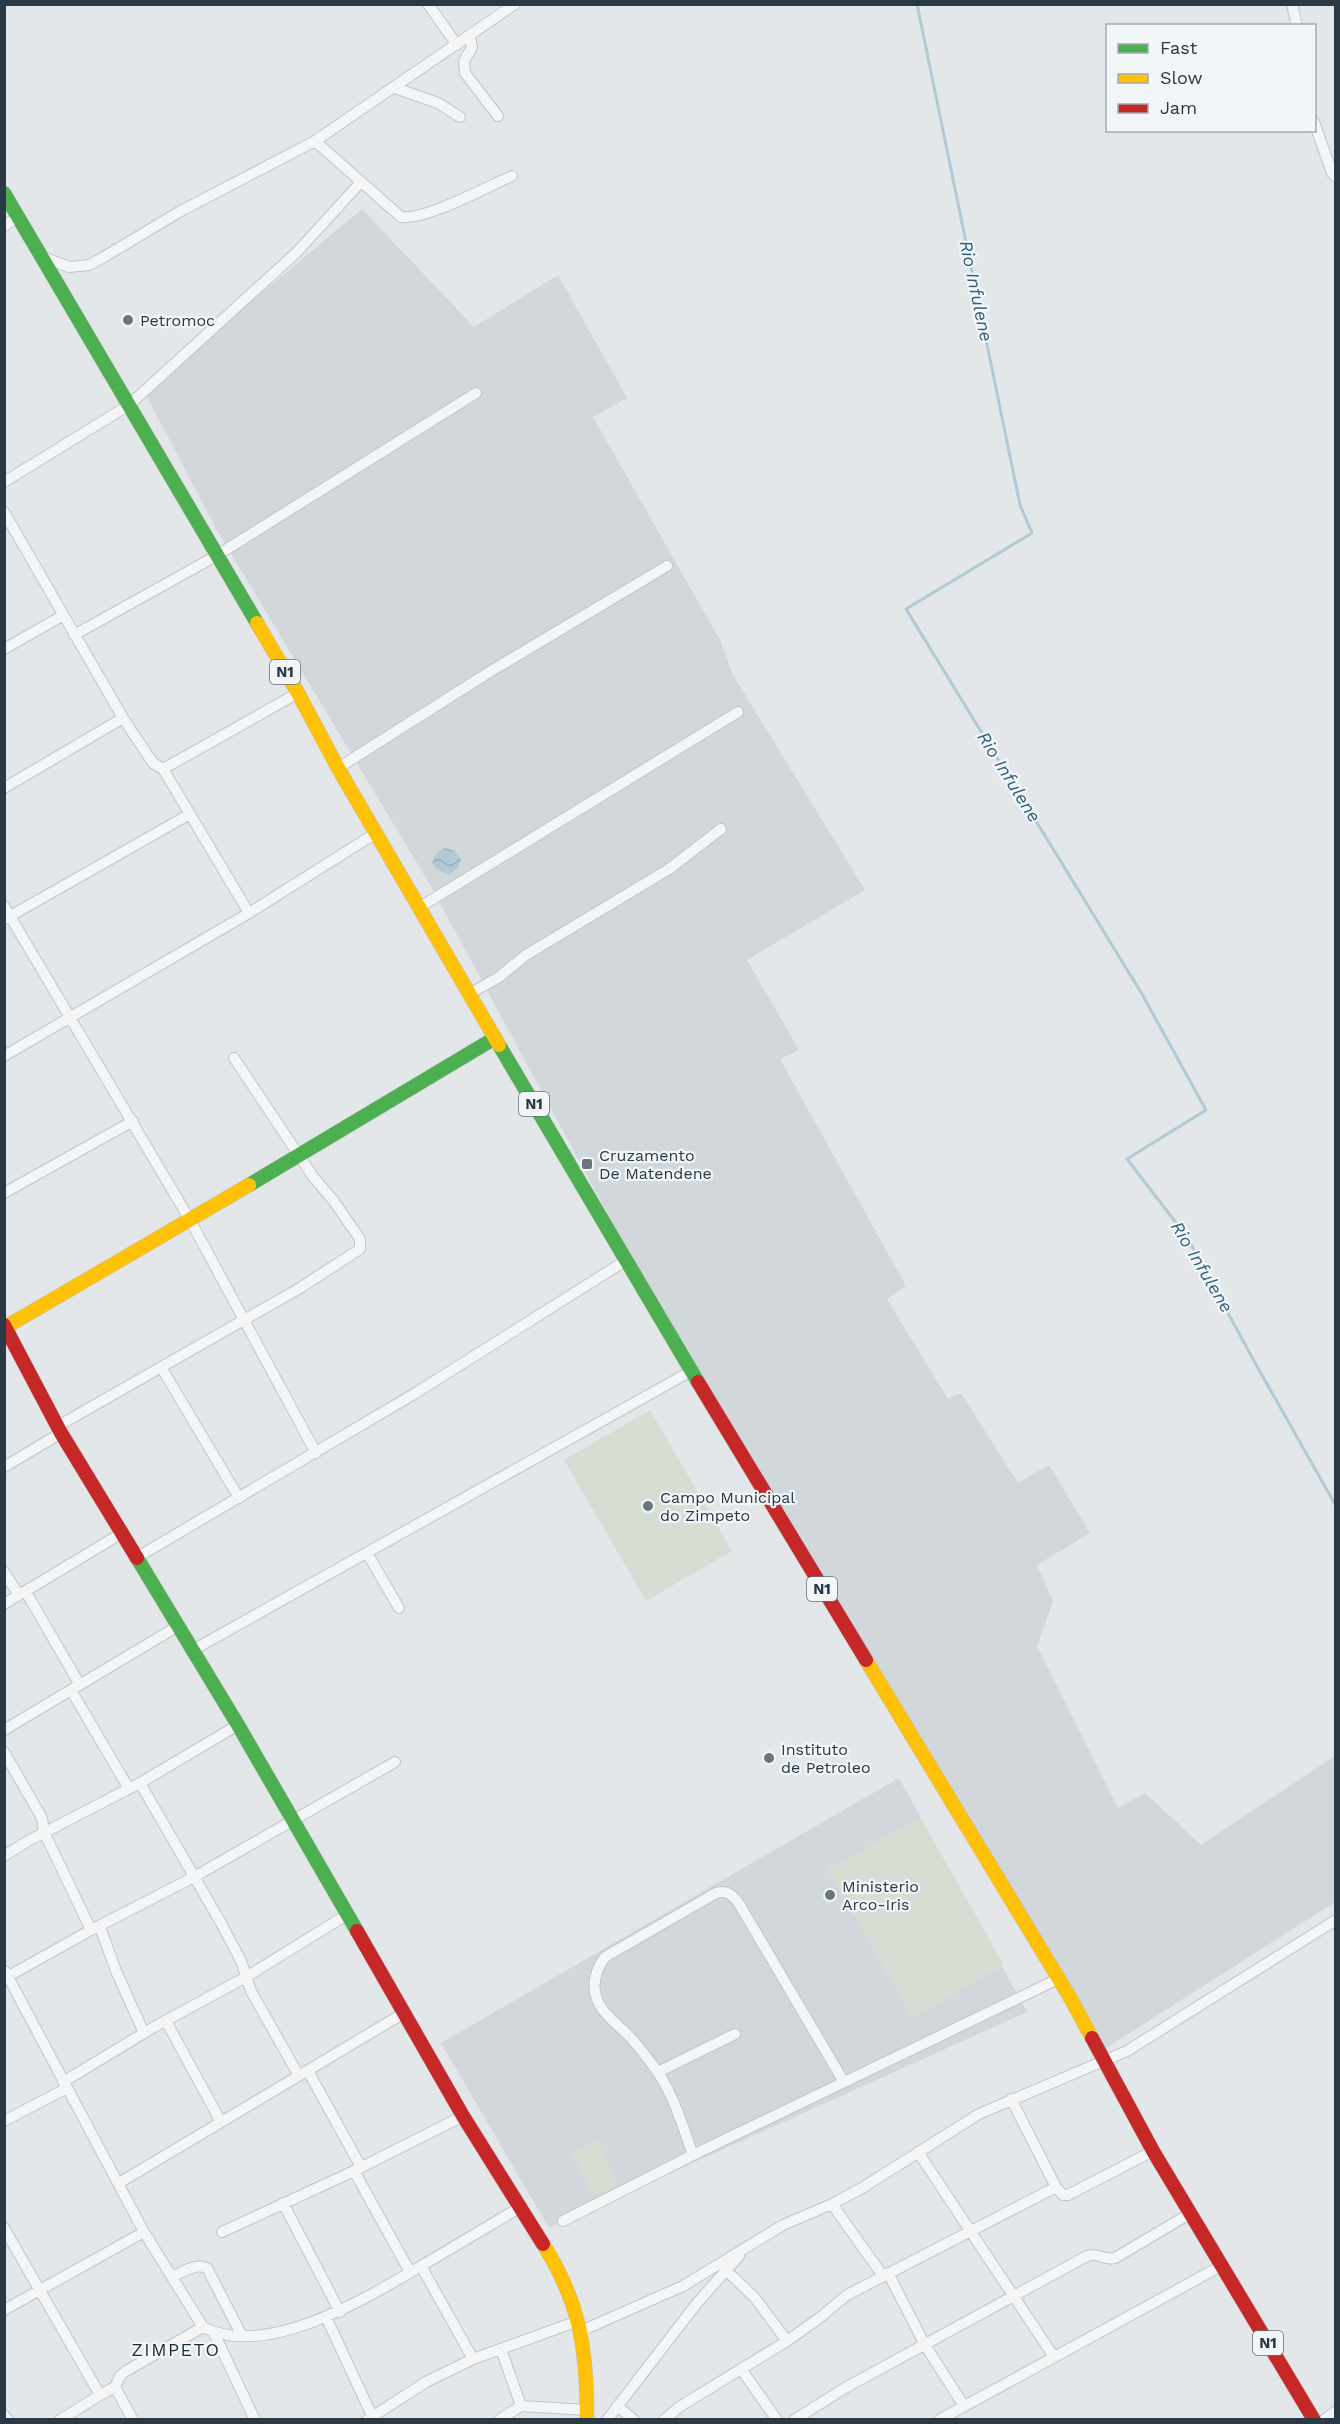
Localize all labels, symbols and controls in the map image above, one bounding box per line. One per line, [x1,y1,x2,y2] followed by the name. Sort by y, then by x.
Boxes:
[1106,24,1316,132] legend
[1160,37,1198,58] text: Fast
[1160,67,1203,88] text: Slow
[1160,97,1197,118] text: Jam
[956,238,997,343] water label: Rio Infulene
[140,311,215,330] place label: Petromoc
[121,313,135,327] marker: Petromoc
[270,660,300,684] road number: N1
[973,728,1046,826] water label: Rio Infulene
[519,1092,549,1116] road number: N1
[599,1146,712,1183] place label: Cruzamento De Matendene
[580,1157,594,1171] marker: Cruzamento De Matendene
[1167,1217,1238,1316] water label: Rio Infulene
[660,1488,795,1525] place label: Campo Municipal do Zimpeto
[641,1499,655,1513] marker: Campo Municipal do Zimpeto
[807,1577,837,1601] road number: N1
[781,1740,871,1777] place label: Instituto de Petroleo
[762,1751,776,1765] marker: Instituto de Petroleo
[842,1877,919,1914] place label: Ministerio Arco-Iris
[823,1888,837,1902] marker: Ministerio Arco-Iris
[1253,2331,1283,2355] road number: N1
[132,2339,220,2360] district label: ZIMPETO

